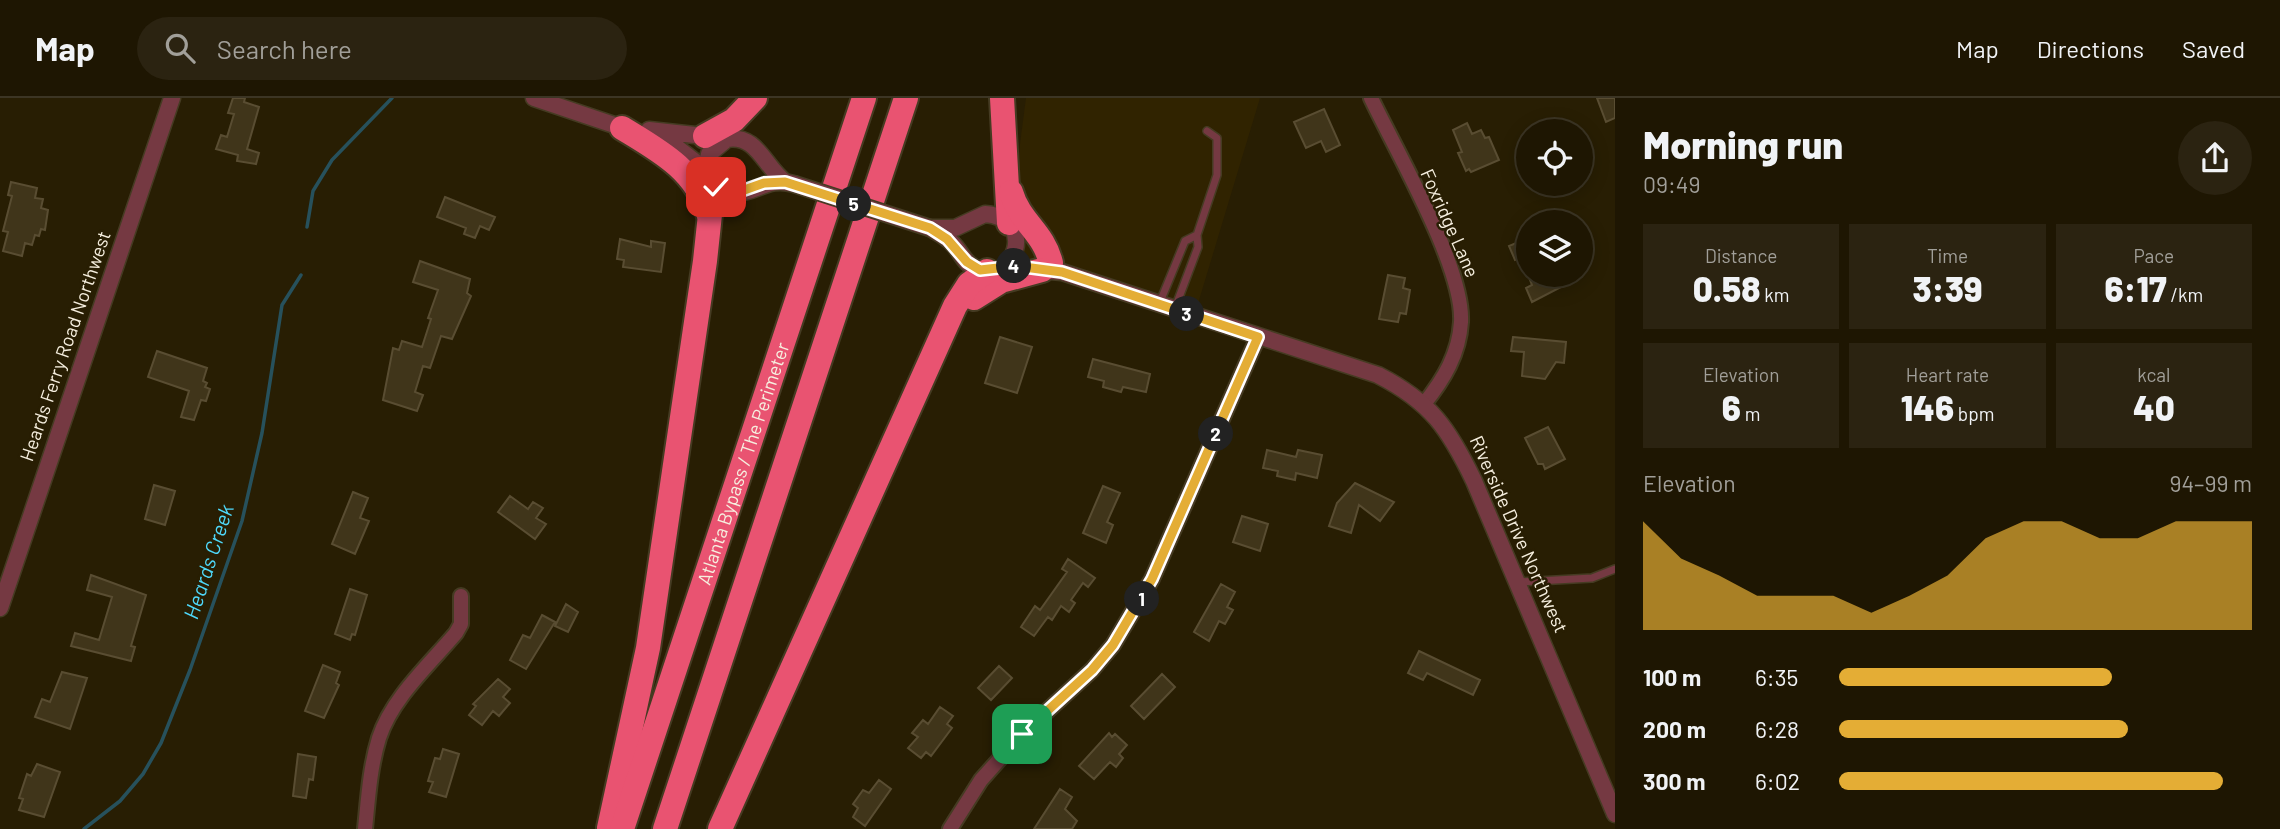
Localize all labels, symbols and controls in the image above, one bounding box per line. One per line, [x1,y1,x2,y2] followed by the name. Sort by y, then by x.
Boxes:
[137,17,627,80] search box
[35,28,95,68] text: Map
[161,29,199,67] icon: search
[217,33,352,64] text: Search here
[1956,34,1999,63] text: Map
[2037,34,2144,63] text: Directions
[2182,34,2245,63] text: Saved
[1516,119,1593,287] map controls
[1516,119,1593,196] button: locate
[1643,121,1843,167] text: Morning run
[2178,121,2252,195] button: share
[686,157,746,217] pin
[1416,165,1485,281] street label: Foxridge Lane
[697,168,735,206] icon: check
[1643,170,1700,198] text: 09:49
[836,186,872,222] pin: 5
[848,192,859,215] text: 5
[1516,210,1593,287] button: layers
[14,228,115,464] street label: Heards Ferry Road Northwest
[1705,244,1777,267] text: Distance
[1927,244,1968,267] text: Time
[2133,244,2174,267] text: Pace
[996,248,1032,284] pin: 4
[1008,254,1019,277] text: 4
[1693,267,1760,309] text: 0.58
[1912,267,1983,309] text: 3:39
[2104,267,2167,309] text: 6:17
[1760,283,1790,306] text: km
[2167,283,2203,306] text: /km
[1170,296,1204,332] pin: 3
[1181,302,1192,325] text: 3
[692,339,793,588] street label: Atlanta Bypass / The Perimeter
[1703,363,1779,386] text: Elevation
[1906,363,1989,386] text: Heart rate
[2137,363,2170,386] text: kcal
[1722,386,1741,428] text: 6
[1901,386,1954,428] text: 146
[2133,386,2175,428] text: 40
[1741,402,1760,425] text: m
[1954,402,1994,425] text: bpm
[1198,416,1234,452] pin: 2
[1210,422,1221,445] text: 2
[1466,432,1573,636] street label: Riverside Drive Northwest
[1643,469,1736,497] text: Elevation
[2169,469,2252,497] text: 94–99 m
[177,500,238,622] water label: Heards Creek
[1124,582,1160,616] pin: 1
[1138,587,1145,610] text: 1
[1643,663,1701,691] text: 100 m
[1755,663,1798,691] text: 6:35
[992,704,1052,764] pin
[1003,715,1041,753] icon: arrive
[1643,715,1706,743] text: 200 m
[1755,715,1799,743] text: 6:28
[1643,767,1705,795] text: 300 m
[1755,767,1800,795] text: 6:02

